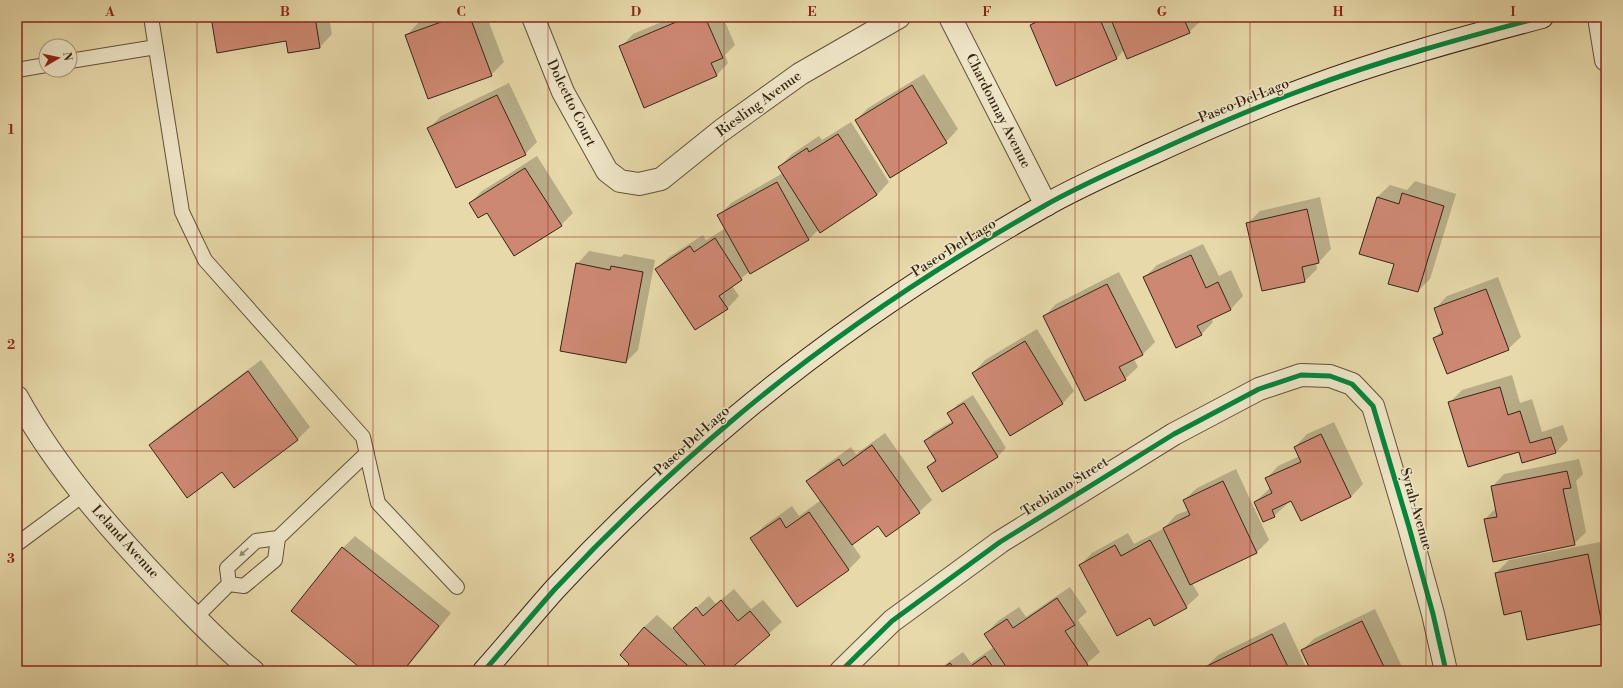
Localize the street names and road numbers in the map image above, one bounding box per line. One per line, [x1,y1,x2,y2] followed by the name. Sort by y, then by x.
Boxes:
[961,51,1035,171] street label: Chardonnay Avenue
[542,57,600,149] street label: Dolcetto Court
[713,67,805,141] street label: Riesling Avenue
[1196,75,1292,127] street label: Paseo Del Lago
[908,215,1000,281] street label: Paseo Del Lago
[650,402,734,480] street label: Paseo Del Lago
[1018,453,1112,521] street label: Trebiano Street
[1396,466,1436,552] street label: Syrah Avenue
[87,501,163,583] street label: Leland Avenue

